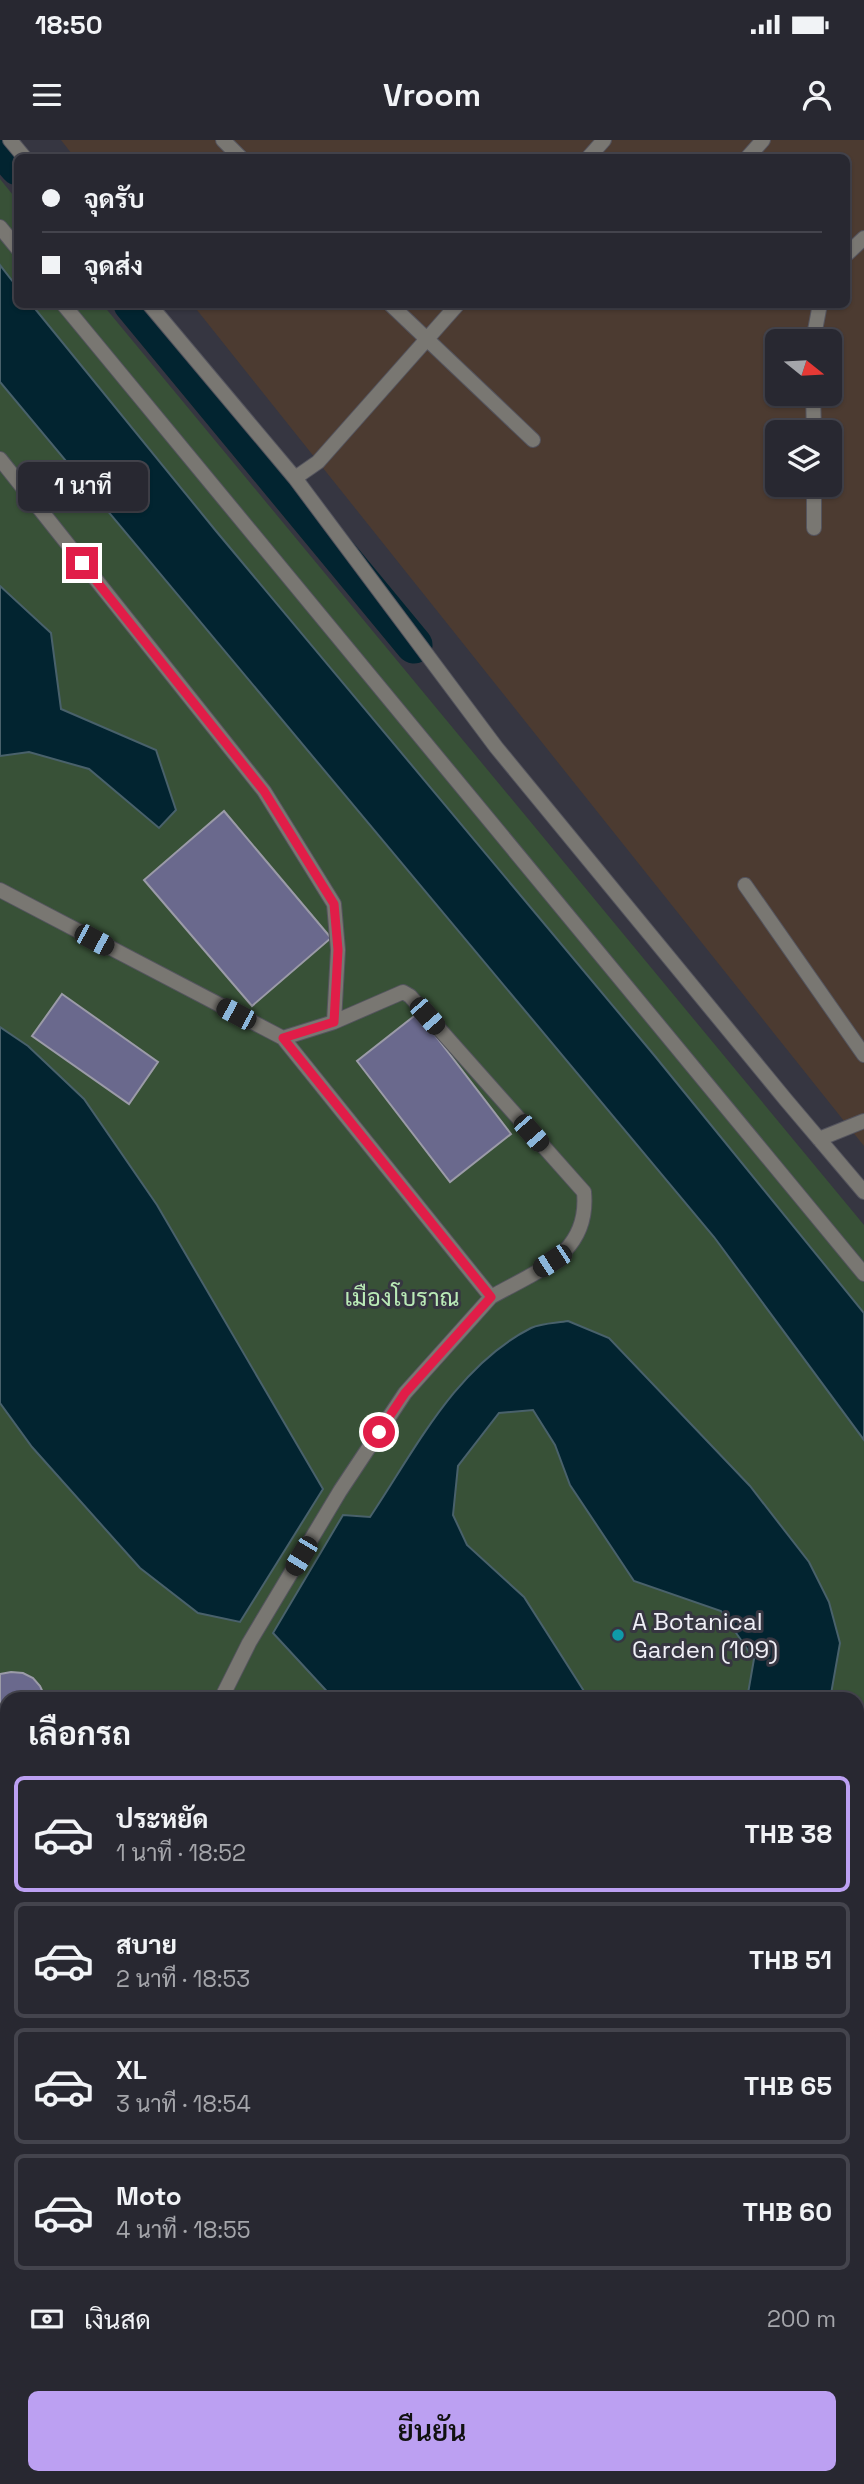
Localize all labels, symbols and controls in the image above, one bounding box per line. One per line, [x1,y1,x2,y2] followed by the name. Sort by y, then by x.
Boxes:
[35,8,103,42] text: 18:50
[383,75,481,115] text: Vroom
[28,76,66,114] icon: menu
[798,76,836,114] icon: person
[84,182,145,216] text: จุดรับ
[84,249,143,283] text: จุดส่ง
[765,329,842,406] north arrow
[765,329,842,497] map controls
[765,420,842,497] button: layers
[17,462,147,510] callout: 1 นาที
[54,471,112,501] text: 1 นาที
[66,547,98,579] route end
[71,921,118,959] car
[406,993,449,1039] car
[213,995,260,1033] car
[510,1110,553,1156] car
[529,1241,576,1281] car
[345,1282,459,1313] park label: เมืองโบราณ
[363,1416,395,1448] route start
[282,1533,321,1579] car
[632,1606,778,1665] place label: A Botanical Garden (109)
[610,1627,626,1643] marker: A Botanical Garden (109)
[28,1714,131,1754] text: เลือกรถ
[116,1802,209,1836] text: ประหยัด
[32,1803,95,1866] icon: car
[744,1817,832,1851] text: THB 38
[116,1838,246,1868] text: 1 นาที · 18:52
[116,1928,177,1962] text: สบาย
[32,1929,95,1992] icon: car
[749,1943,832,1977] text: THB 51
[116,1964,250,1994] text: 2 นาที · 18:53
[116,2053,147,2087] text: XL
[32,2055,95,2118] icon: car
[744,2069,832,2103] text: THB 65
[116,2089,251,2119] text: 3 นาที · 18:54
[116,2179,182,2213] text: Moto
[32,2181,95,2244] icon: car
[743,2195,832,2229] text: THB 60
[116,2215,251,2245] text: 4 นาที · 18:55
[28,2300,66,2338] icon: cash
[84,2303,151,2337] text: เงินสด
[767,2304,836,2334] text: 200 m
[28,2391,836,2471] button: ยืนยัน

